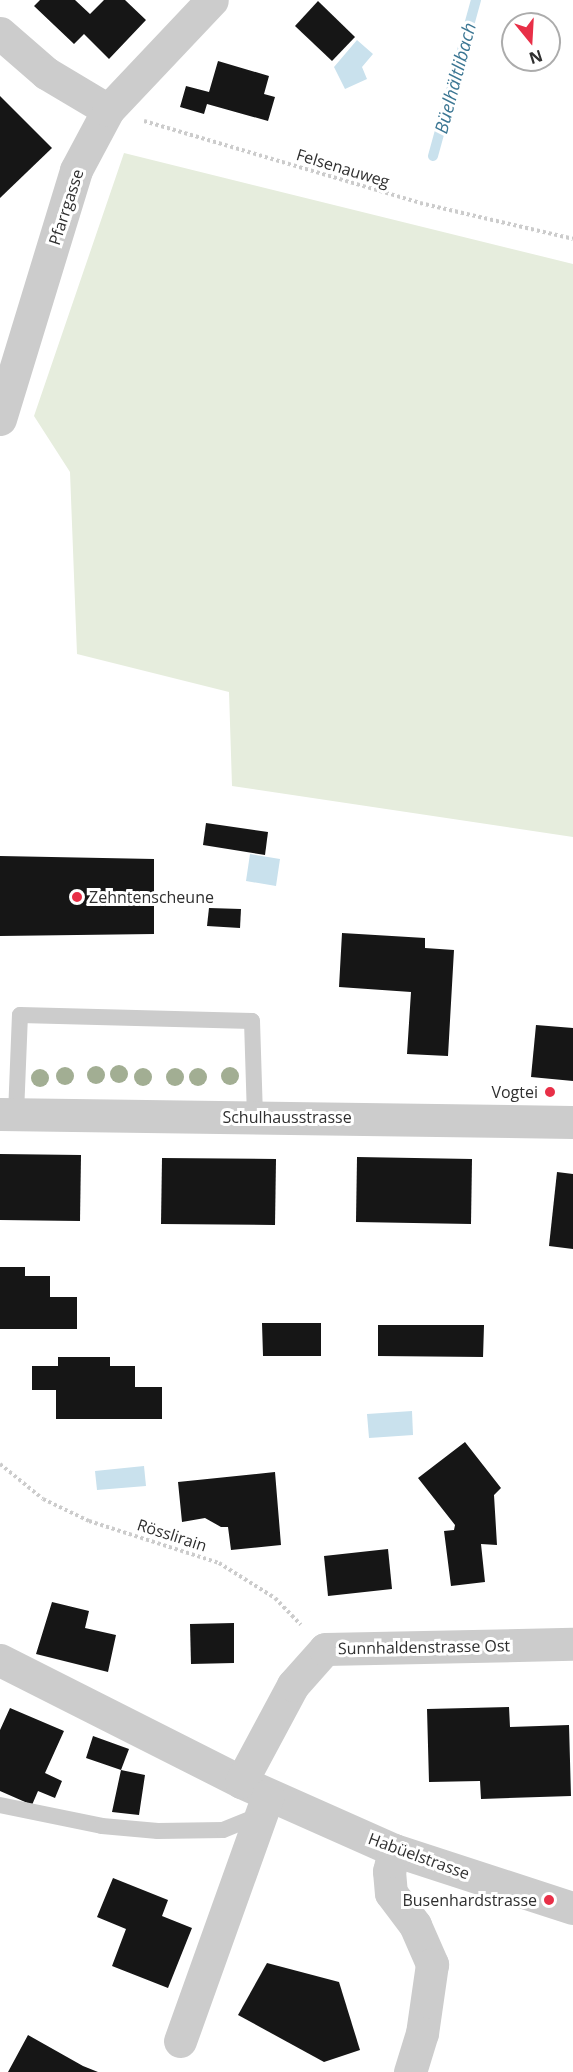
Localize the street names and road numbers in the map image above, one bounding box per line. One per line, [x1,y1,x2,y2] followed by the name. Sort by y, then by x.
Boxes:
[294,145,392,191] street label: Felsenauweg
[45,167,87,247] street label: Pfarrgasse
[222,1107,352,1127] street label: Schulhausstrasse
[135,1515,209,1555] street label: Rösslirain
[338,1636,510,1658] street label: Sunnhaldenstrasse Ost
[366,1829,472,1883] street label: Habüelstrasse

